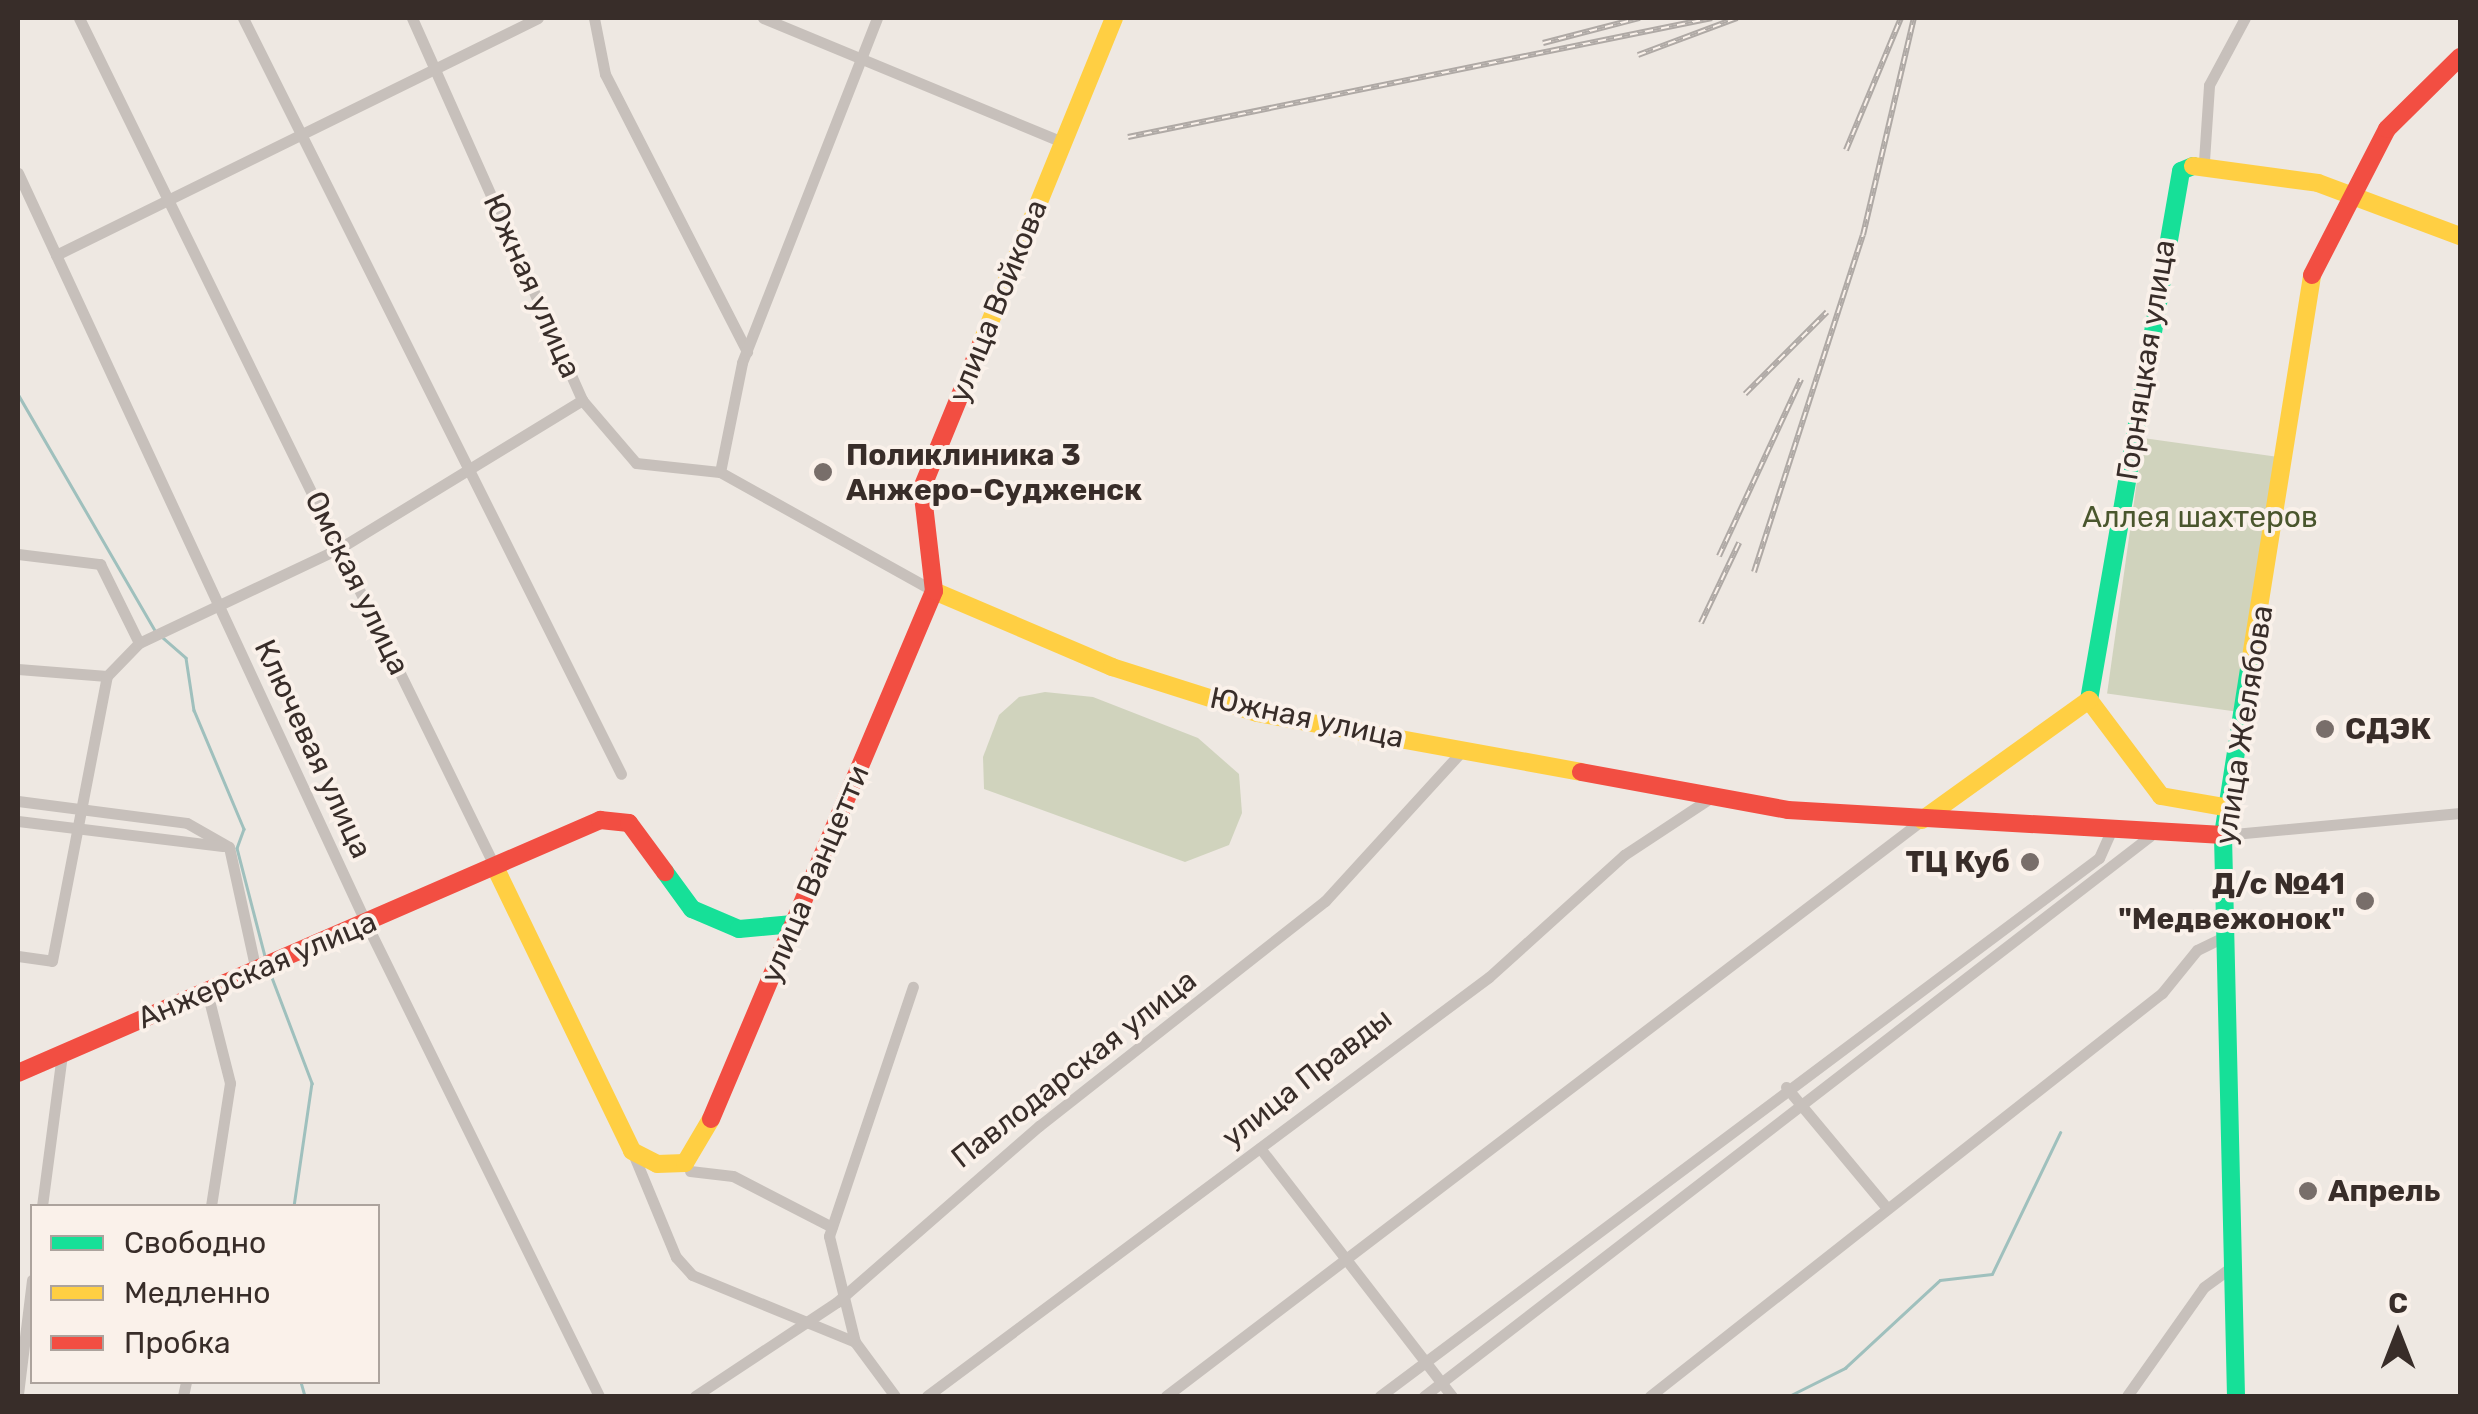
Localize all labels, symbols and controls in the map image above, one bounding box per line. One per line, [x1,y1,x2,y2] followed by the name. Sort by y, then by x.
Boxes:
[475,189,589,383] street label: Южная улица
[941,195,1055,407] street label: улица Войкова
[2109,237,2183,483] street label: Горняцкая улица
[846,437,1142,508] place label: Поликлиника 3 Анжеро-Судженск
[810,459,836,485] marker: Поликлиника 3 Анжеро-Судженск
[297,485,417,681] street label: Омская улица
[2082,499,2318,535] park label: Аллея шахтеров
[2207,603,2281,847] street label: улица Желябова
[247,634,379,864] street label: Ключевая улица
[1207,680,1407,756] street label: Южная улица
[2345,711,2431,747] place label: СДЭК
[2314,718,2336,740] marker: СДЭК
[753,760,877,988] street label: улица Ванцетти
[1906,844,2010,880] place label: ТЦ Куб
[2019,851,2041,873] marker: ТЦ Куб
[2118,866,2345,936] place label: Д/с №41 "Медвежонок"
[2354,890,2376,912] marker: Д/с №41 "Медвежонок"
[132,903,382,1037] street label: Анжерская улица
[944,962,1204,1176] street label: Павлодарская улица
[1215,1001,1399,1155] street label: улица Правды
[2328,1173,2440,1209] place label: Апрель
[2297,1180,2319,1202] marker: Апрель
[30,1204,380,1384] legend
[124,1225,266,1261] text: Свободно
[124,1275,271,1311] text: Медленно
[2348,1284,2448,1384] north arrow
[2388,1287,2408,1320] text: С
[124,1325,231,1361] text: Пробка

